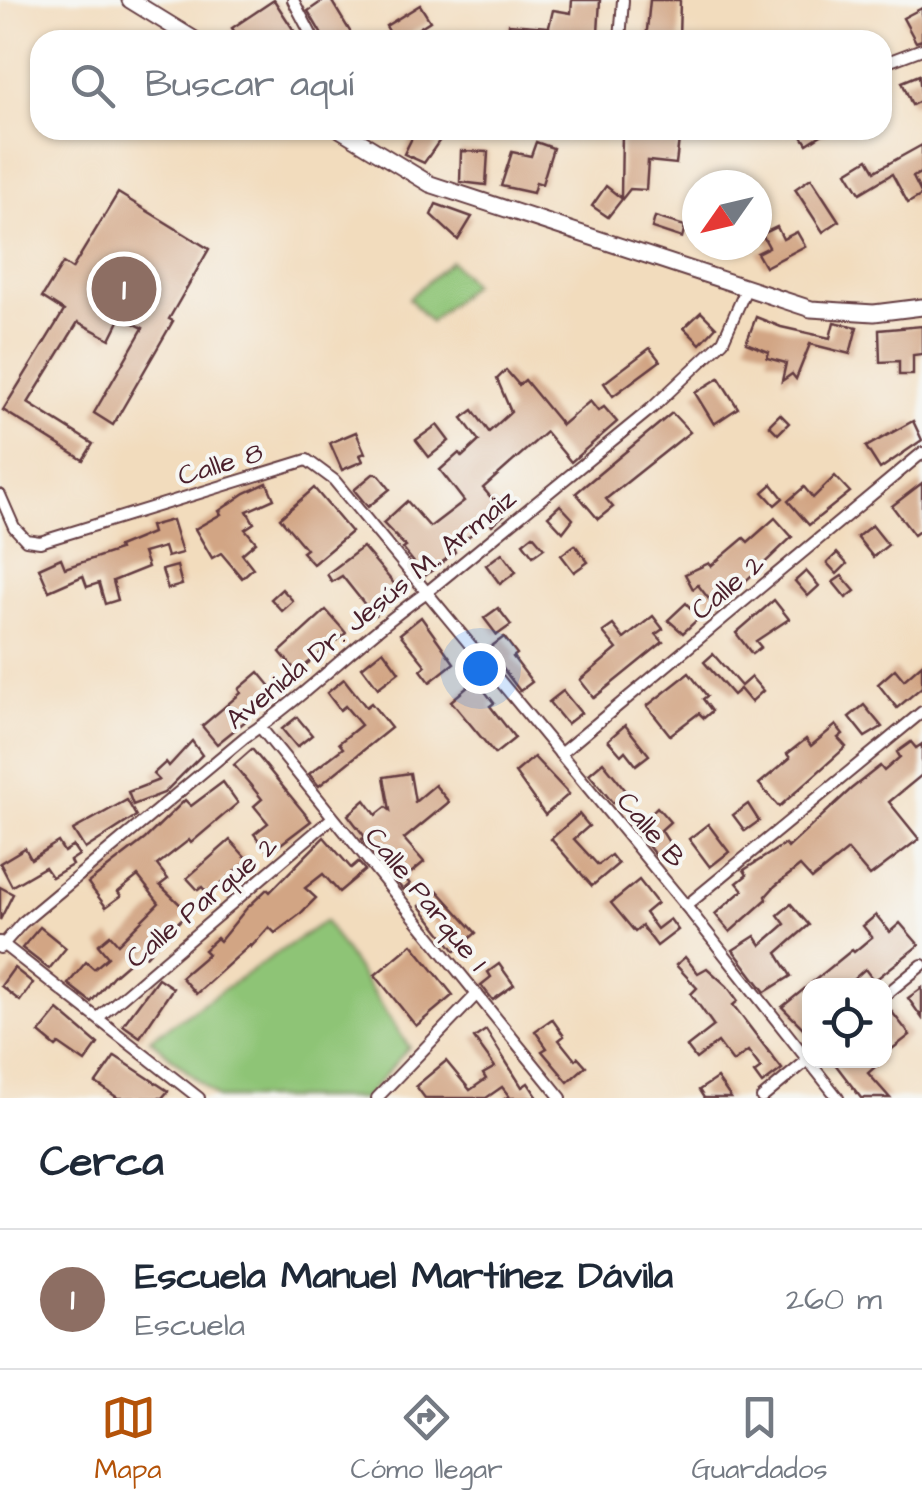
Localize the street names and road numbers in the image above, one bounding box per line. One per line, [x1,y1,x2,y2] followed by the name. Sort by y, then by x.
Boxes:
[173,433,268,496] street label: Calle 8
[217,479,525,739] street label: Avenida Dr. Jesús M. Armaiz
[683,545,773,629] street label: Calle 2
[607,783,694,877] street label: Calle B
[356,819,496,980] street label: Calle Parque 1
[118,827,286,977] street label: Calle Parque 2

